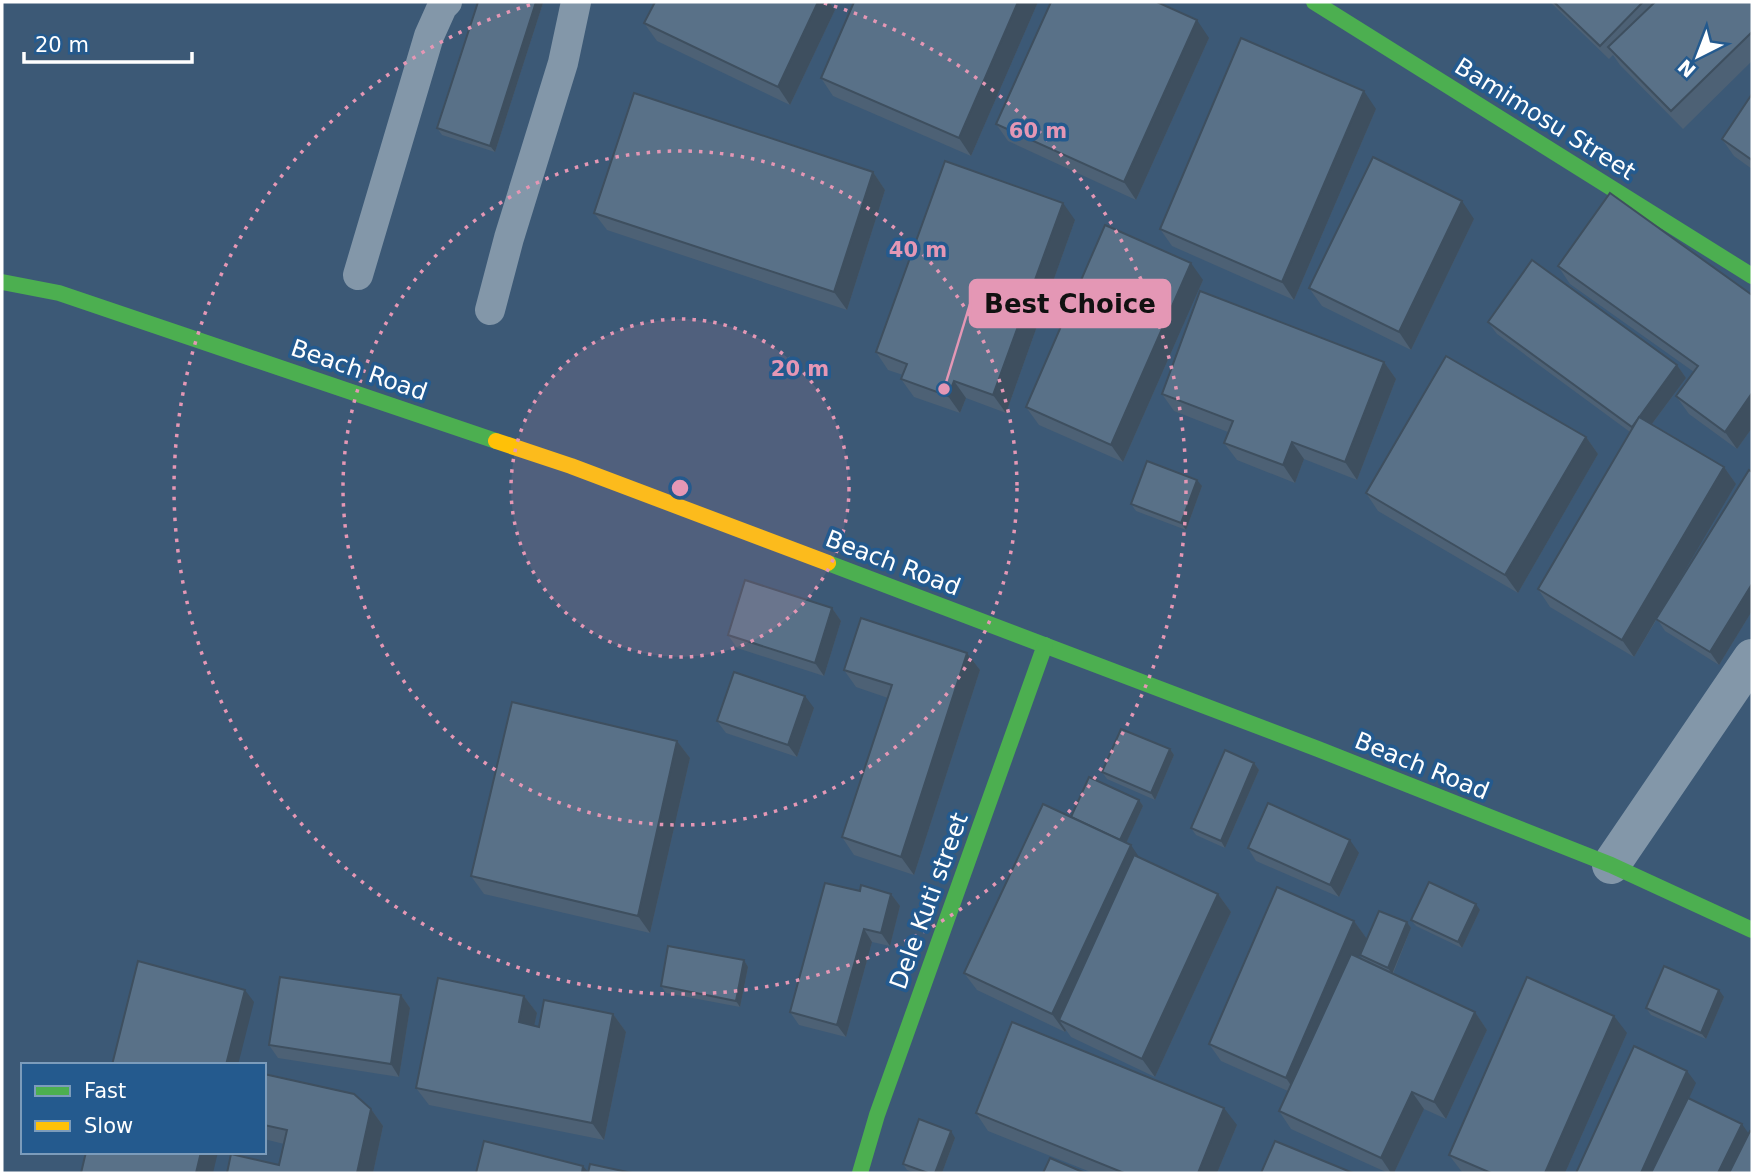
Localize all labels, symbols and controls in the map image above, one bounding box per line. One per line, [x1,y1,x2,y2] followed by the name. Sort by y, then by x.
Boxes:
[24,21,192,65] scale bar
[1663,21,1733,91] north arrow
[35,33,89,57] text: 20 m
[1450,52,1640,186] street label: Bamimosu Street
[1673,55,1700,82] text: N
[1009,119,1067,143] text: 60 m
[889,238,947,262] text: 40 m
[970,280,1170,327] callout: Best Choice
[984,289,1156,319] text: Best Choice
[287,334,431,406] street label: Beach Road
[771,357,829,381] text: 20 m
[668,476,692,500] centre of rings
[822,524,964,602] street label: Beach Road
[1351,726,1493,806] street label: Beach Road
[884,809,974,993] street label: Dele Kuti street
[21,1063,266,1154] legend
[84,1079,126,1103] text: Fast
[84,1114,133,1138] text: Slow

